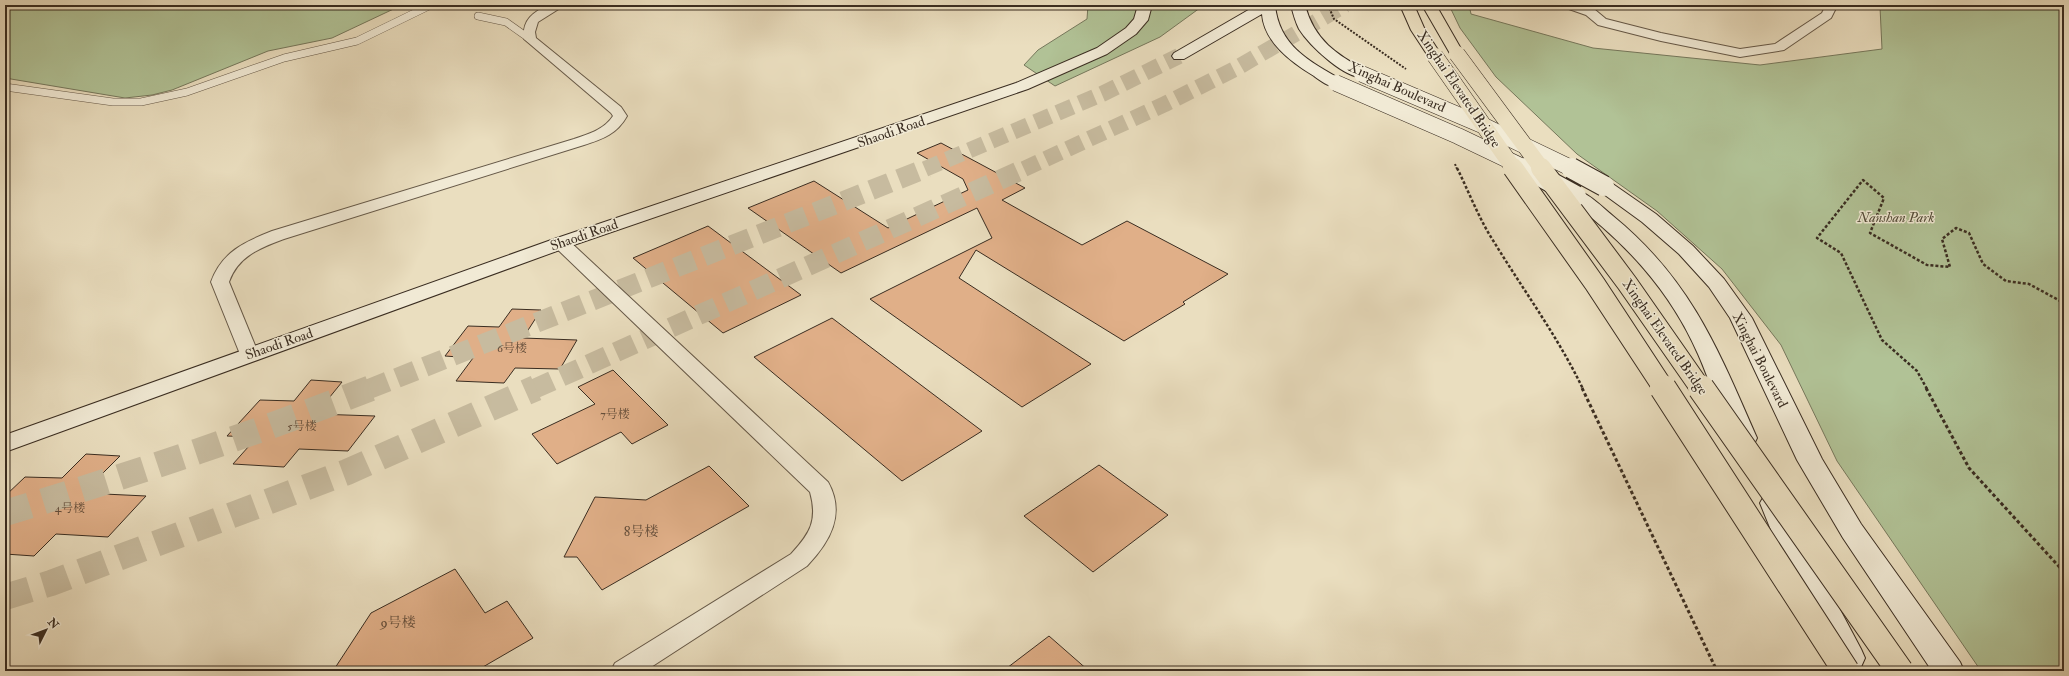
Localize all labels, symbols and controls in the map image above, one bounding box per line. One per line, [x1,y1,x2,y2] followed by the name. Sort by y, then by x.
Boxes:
[1414,27,1505,151] street label: Xinghai Elevated Bridge
[1346,58,1448,116] street label: Xinghai Boulevard
[855,112,927,152] street label: Shaodi Road
[1857,209,1935,226] park label: Nanshan Park
[548,215,620,255] street label: Shaodi Road
[1619,276,1711,398] street label: Xinghai Elevated Bridge
[1729,309,1791,411] street label: Xinghai Boulevard
[243,324,315,364] street label: Shaodi Road
[497,341,527,356] house number: 6号楼
[600,407,630,422] house number: 7号楼
[287,419,317,434] house number: 5号楼
[55,501,85,516] house number: 4号楼
[624,523,658,540] house number: 8号楼
[26,610,66,650] north arrow
[379,614,416,631] house number: 9号楼
[44,615,62,633] text: N

